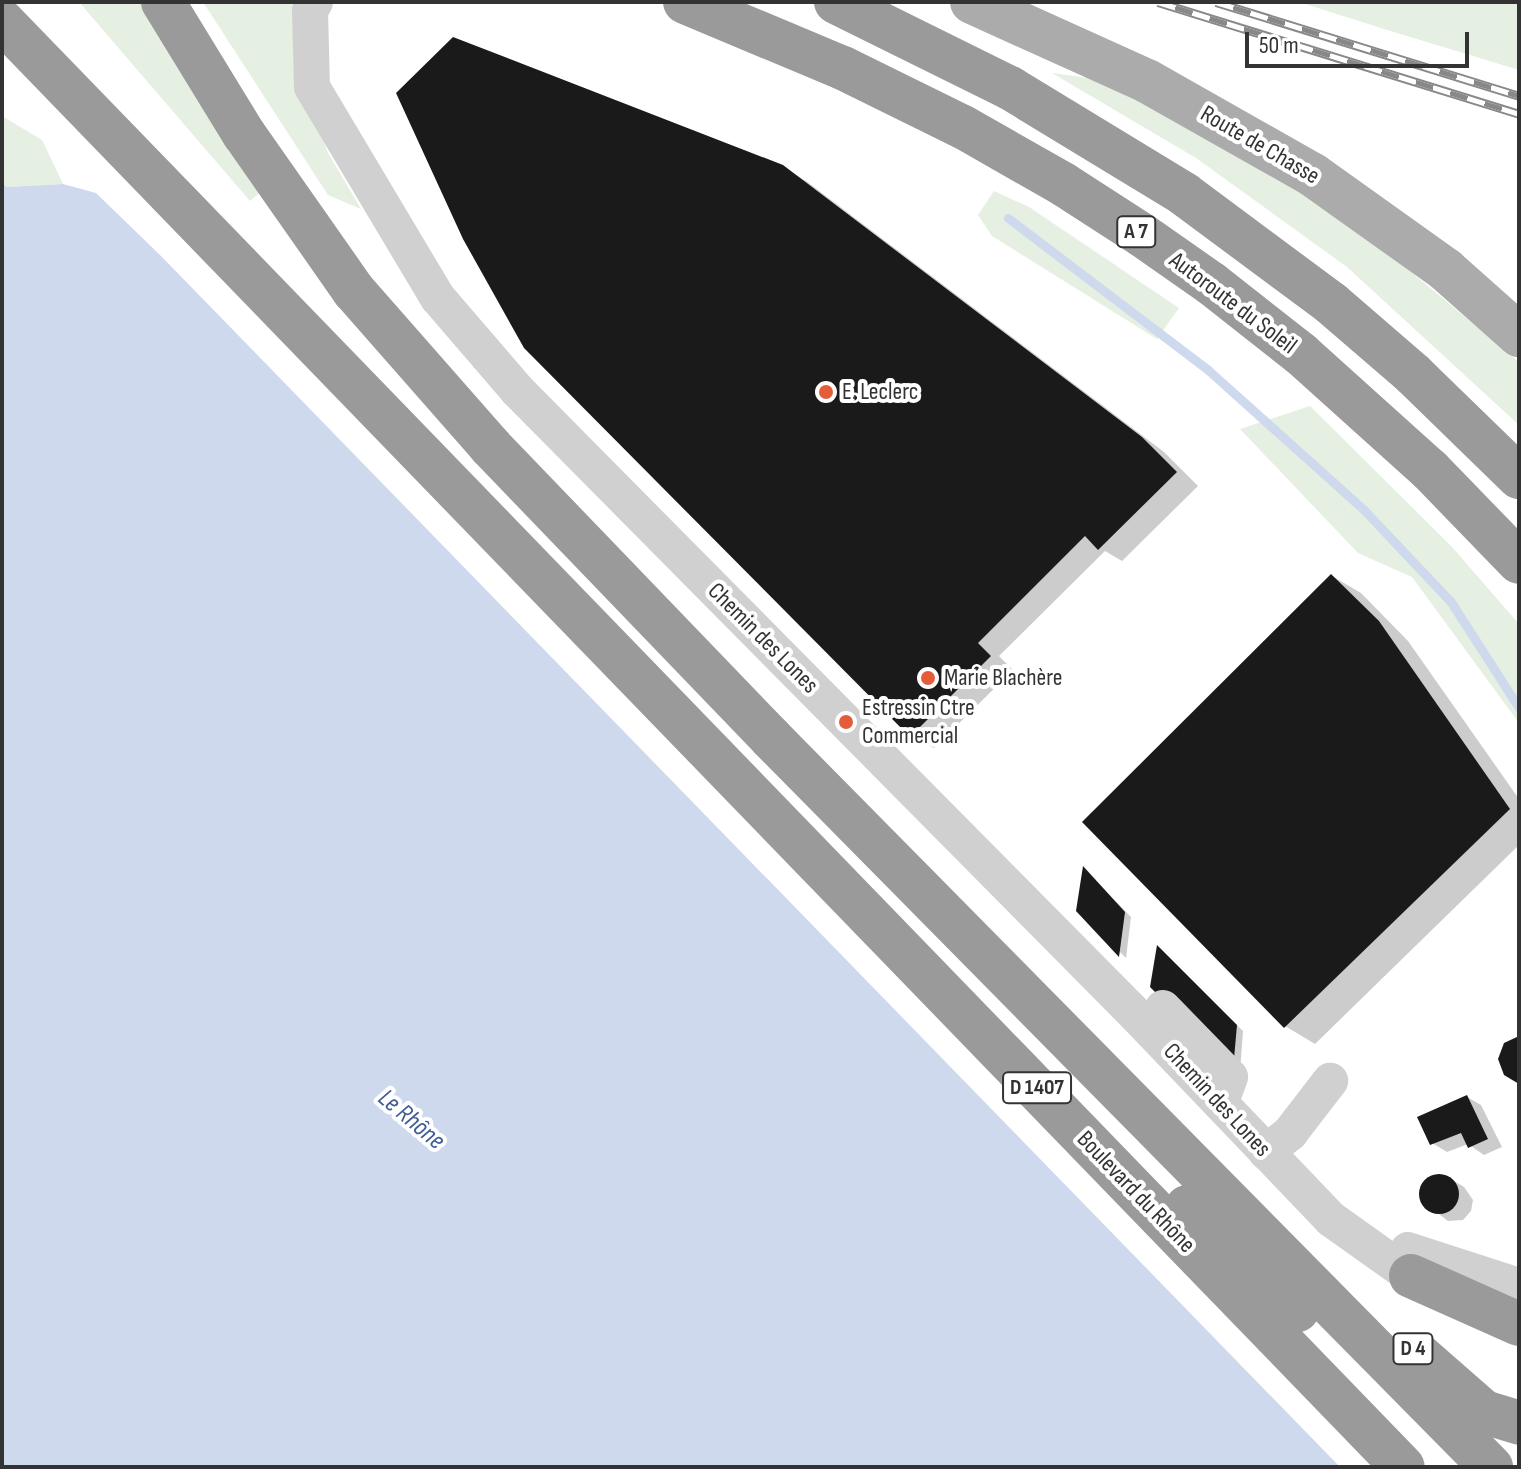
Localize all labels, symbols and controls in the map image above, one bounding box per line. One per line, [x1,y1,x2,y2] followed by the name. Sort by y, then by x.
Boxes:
[1249,16,1473,66] scale bar
[1259,31,1299,60] text: 50 m
[1195,99,1325,191] street label: Route de Chasse
[1116,214,1156,250] road number: A 7
[1164,246,1302,360] street label: Autoroute du Soleil
[842,378,918,406] place label: E. Leclerc
[817,383,835,401] marker: E. Leclerc
[702,577,824,699] street label: Chemin des Lones
[944,664,1062,692] place label: Marie Blachère
[919,669,937,687] marker: Marie Blachère
[862,694,975,750] place label: Estressin Ctre Commercial
[837,713,855,731] marker: Estressin Ctre Commercial
[1157,1037,1277,1163] street label: Chemin des Lones
[1001,1070,1073,1106] road number: D 1407
[371,1083,451,1157] water label: Le Rhône
[1071,1125,1201,1259] street label: Boulevard du Rhône
[1391,1331,1435,1367] road number: D 4

